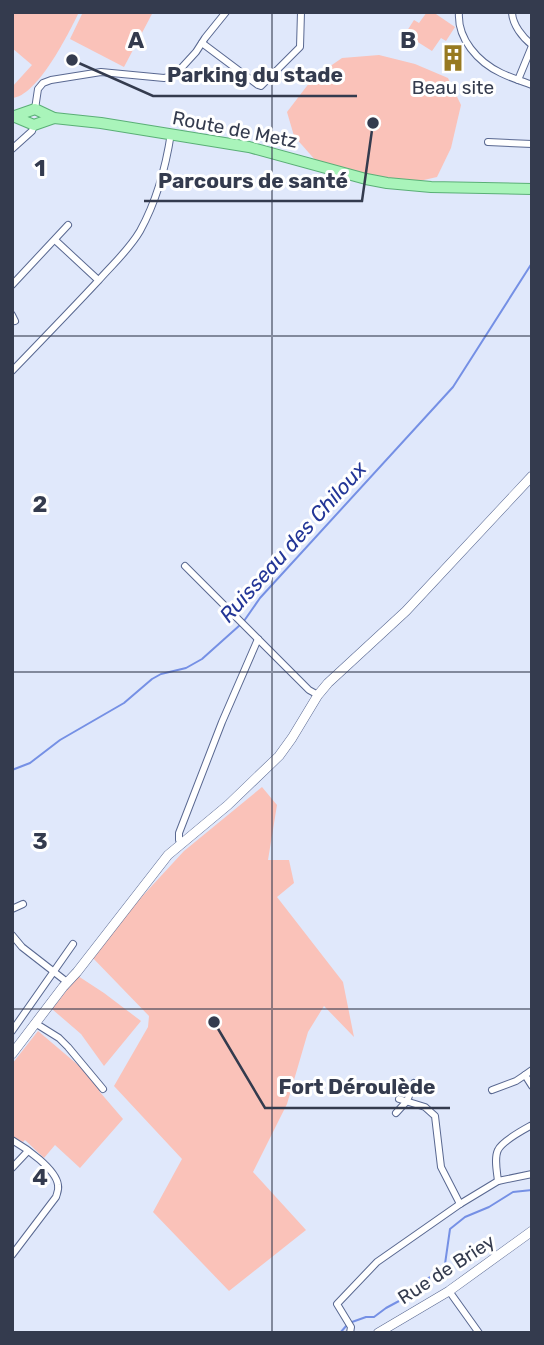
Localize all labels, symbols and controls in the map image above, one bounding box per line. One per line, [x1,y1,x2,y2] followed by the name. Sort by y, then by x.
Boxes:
[128,26,145,54] text: A
[400,26,416,54] text: B
[438,43,468,73] building icon: Beau site
[153,54,357,96] callout: Parking du stade
[167,62,343,87] text: Parking du stade
[412,76,494,99] place label: Beau site
[170,106,299,153] street label: Route de Metz
[34,154,46,182] text: 1
[144,159,362,201] callout: Parcours de santé
[158,168,348,193] text: Parcours de santé
[214,456,372,627] water label: Ruisseau des Chiloux
[33,490,47,518] text: 2
[32,827,48,855] text: 3
[265,1066,450,1108] callout: Fort Déroulède
[279,1074,435,1099] text: Fort Déroulède
[32,1163,48,1191] text: 4
[393,1230,499,1309] street label: Rue de Briey

